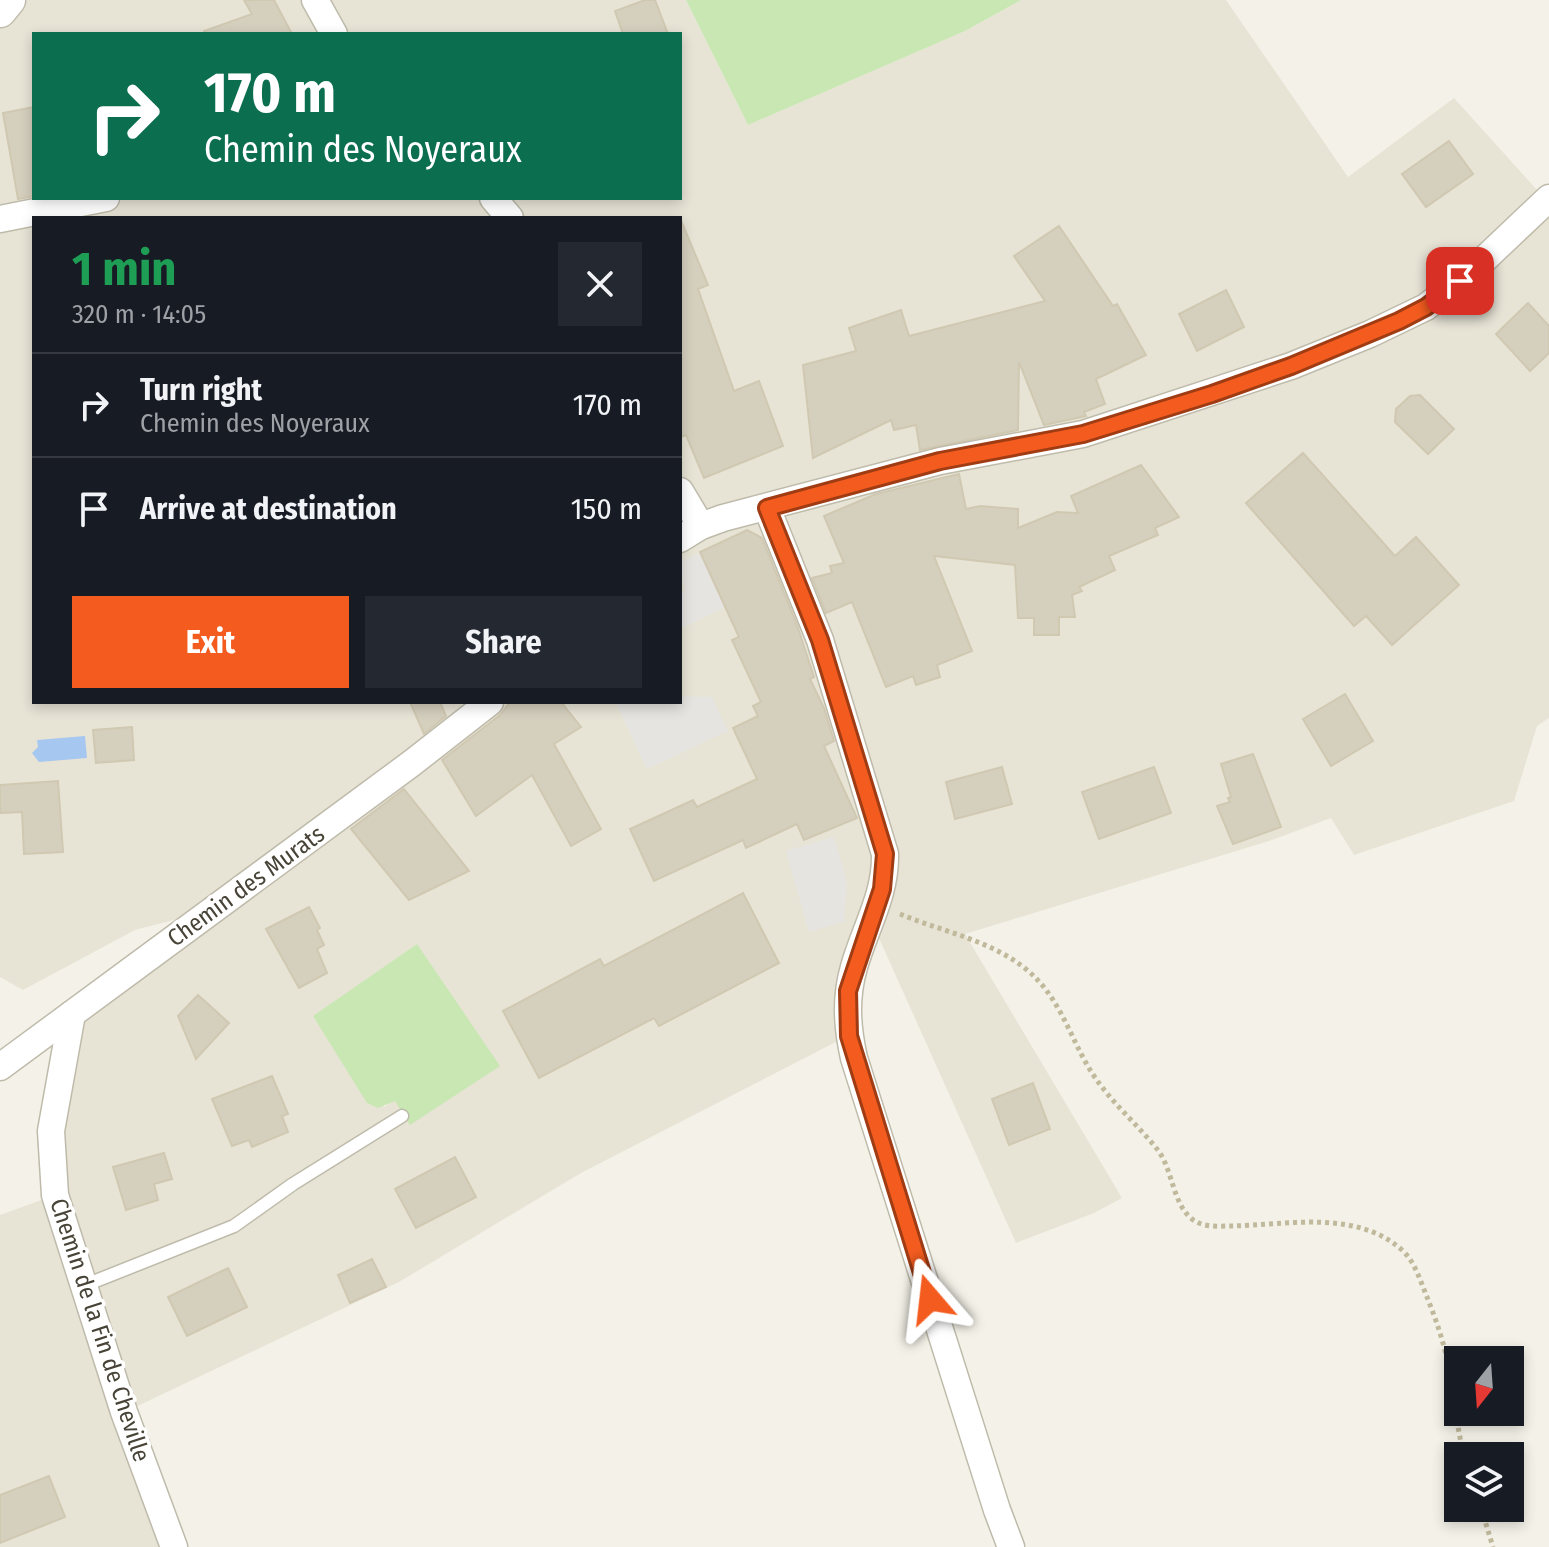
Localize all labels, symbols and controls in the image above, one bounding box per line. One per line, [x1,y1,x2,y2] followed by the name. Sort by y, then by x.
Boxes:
[204,60,336,127] text: 170 m
[72,64,176,168] icon: right
[204,128,522,172] text: Chemin des Noyeraux
[72,240,177,298] text: 1 min
[558,242,642,326] button: close
[1426,247,1494,315] pin
[1438,259,1482,303] icon: arrive
[72,299,206,330] text: 320 m · 14:05
[140,372,262,408] text: Turn right
[72,383,116,427] icon: right
[573,387,642,423] text: 170 m
[140,408,370,439] text: Chemin des Noyeraux
[72,487,116,531] icon: arrive
[140,491,397,527] text: Arrive at destination
[571,491,642,527] text: 150 m
[72,596,349,688] button: Exit
[365,596,642,688] button: Share
[162,820,330,952] street label: Chemin des Murats
[44,1195,156,1465] street label: Chemin de la Fin de Cheville
[888,1257,972,1341] position arrow
[1444,1346,1524,1426] north arrow
[1444,1346,1524,1522] map controls
[1444,1442,1524,1522] button: layers

